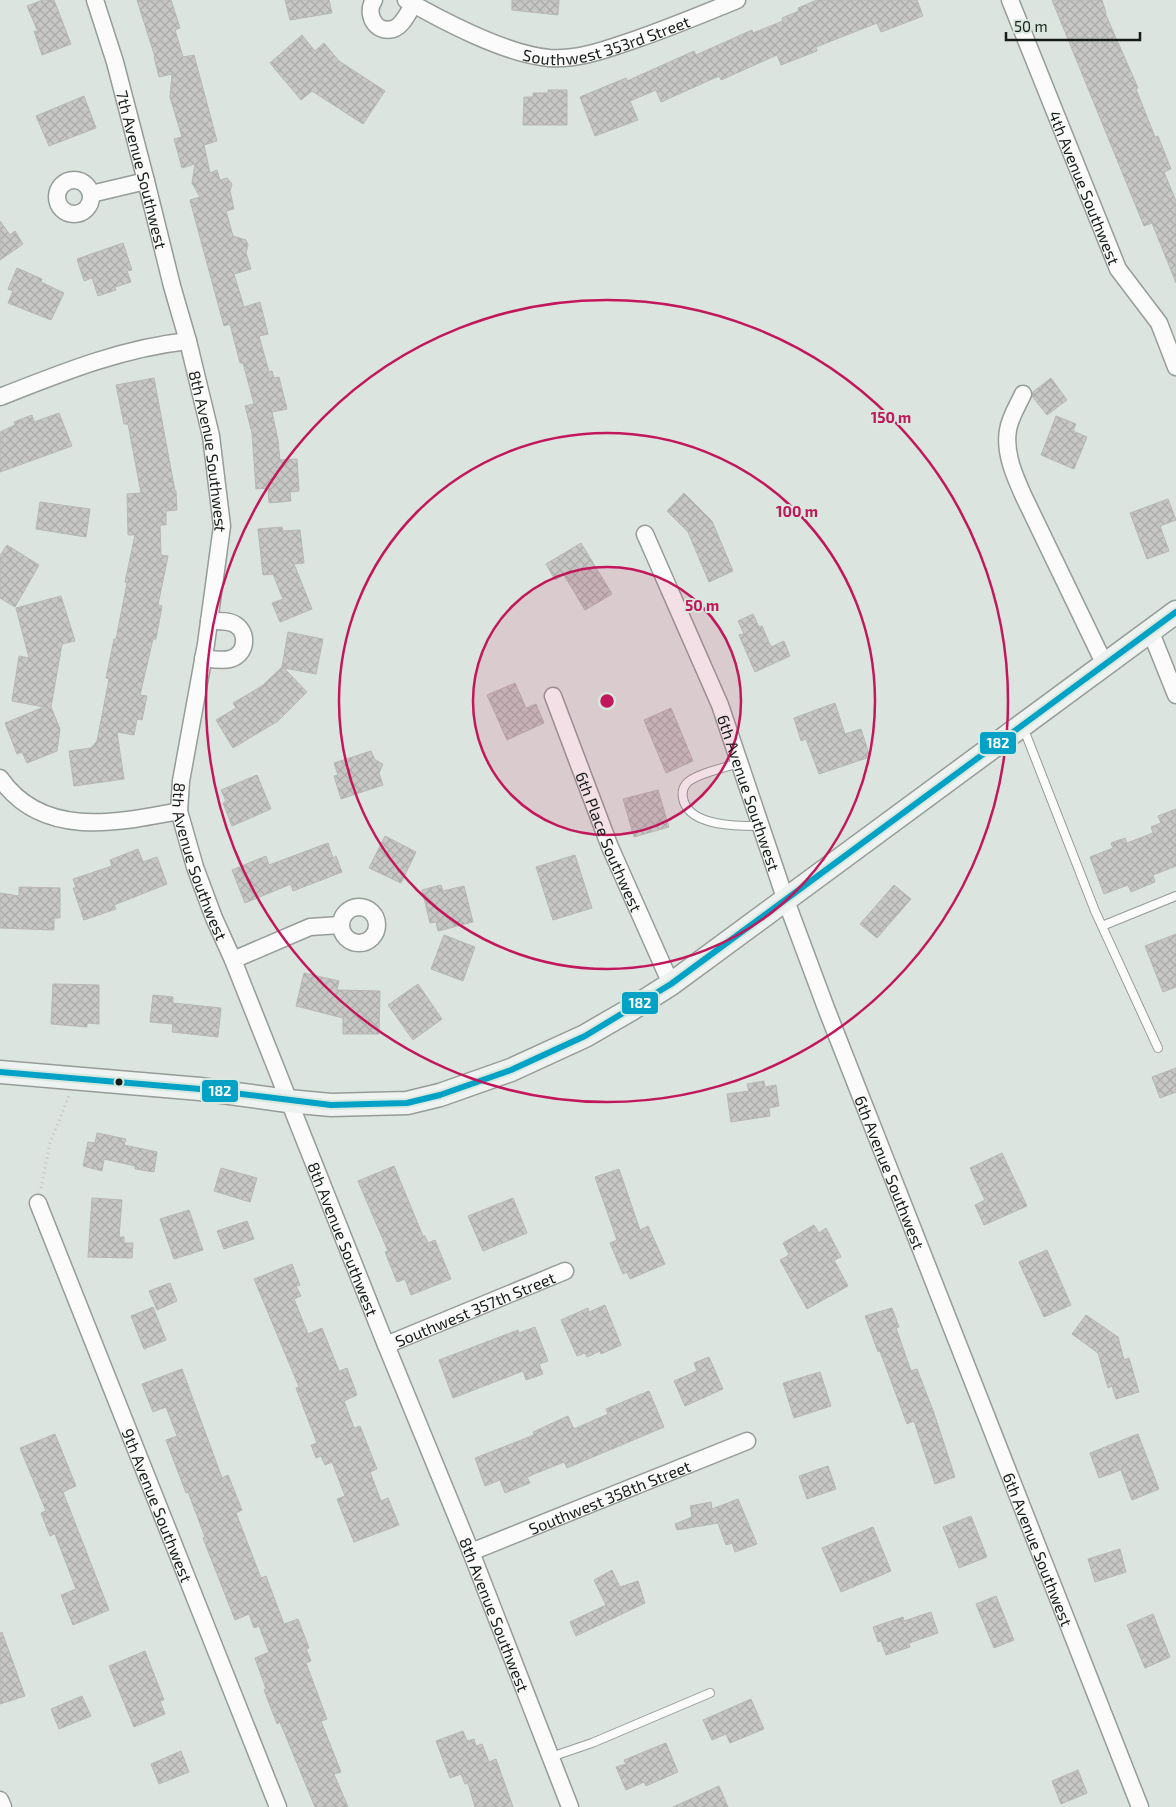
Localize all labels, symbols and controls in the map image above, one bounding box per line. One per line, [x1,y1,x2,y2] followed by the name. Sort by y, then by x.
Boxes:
[1006,10,1140,42] scale bar
[521,11,692,68] street label: Southwest 353rd Street
[1014,17,1048,35] text: 50 m
[113,88,172,250] street label: 7th Avenue Southwest
[1046,108,1125,267] street label: 4th Avenue Southwest
[186,368,231,533] street label: 8th Avenue Southwest
[871,408,911,426] text: 150 m
[776,502,818,520] text: 100 m
[685,596,719,614] text: 50 m
[598,692,616,710] centre of rings
[714,712,785,873] street label: 6th Avenue Southwest
[979,731,1017,755] line badge: 182
[987,734,1009,751] text: 182
[573,769,647,914] street label: 6th Place Southwest
[170,782,232,943] street label: 8th Avenue Southwest
[621,991,659,1015] line badge: 182
[629,994,651,1011] text: 182
[114,1077,124,1087] unlabelled marker
[201,1079,239,1103] line badge: 182
[209,1082,231,1099] text: 182
[852,1092,929,1252] street label: 6th Avenue Southwest
[305,1159,383,1318] street label: 8th Avenue Southwest
[392,1267,558,1350] street label: Southwest 357th Street
[119,1426,197,1585] street label: 9th Avenue Southwest
[525,1455,693,1537] street label: Southwest 358th Street
[1000,1469,1077,1629] street label: 6th Avenue Southwest
[456,1534,534,1694] street label: 8th Avenue Southwest

